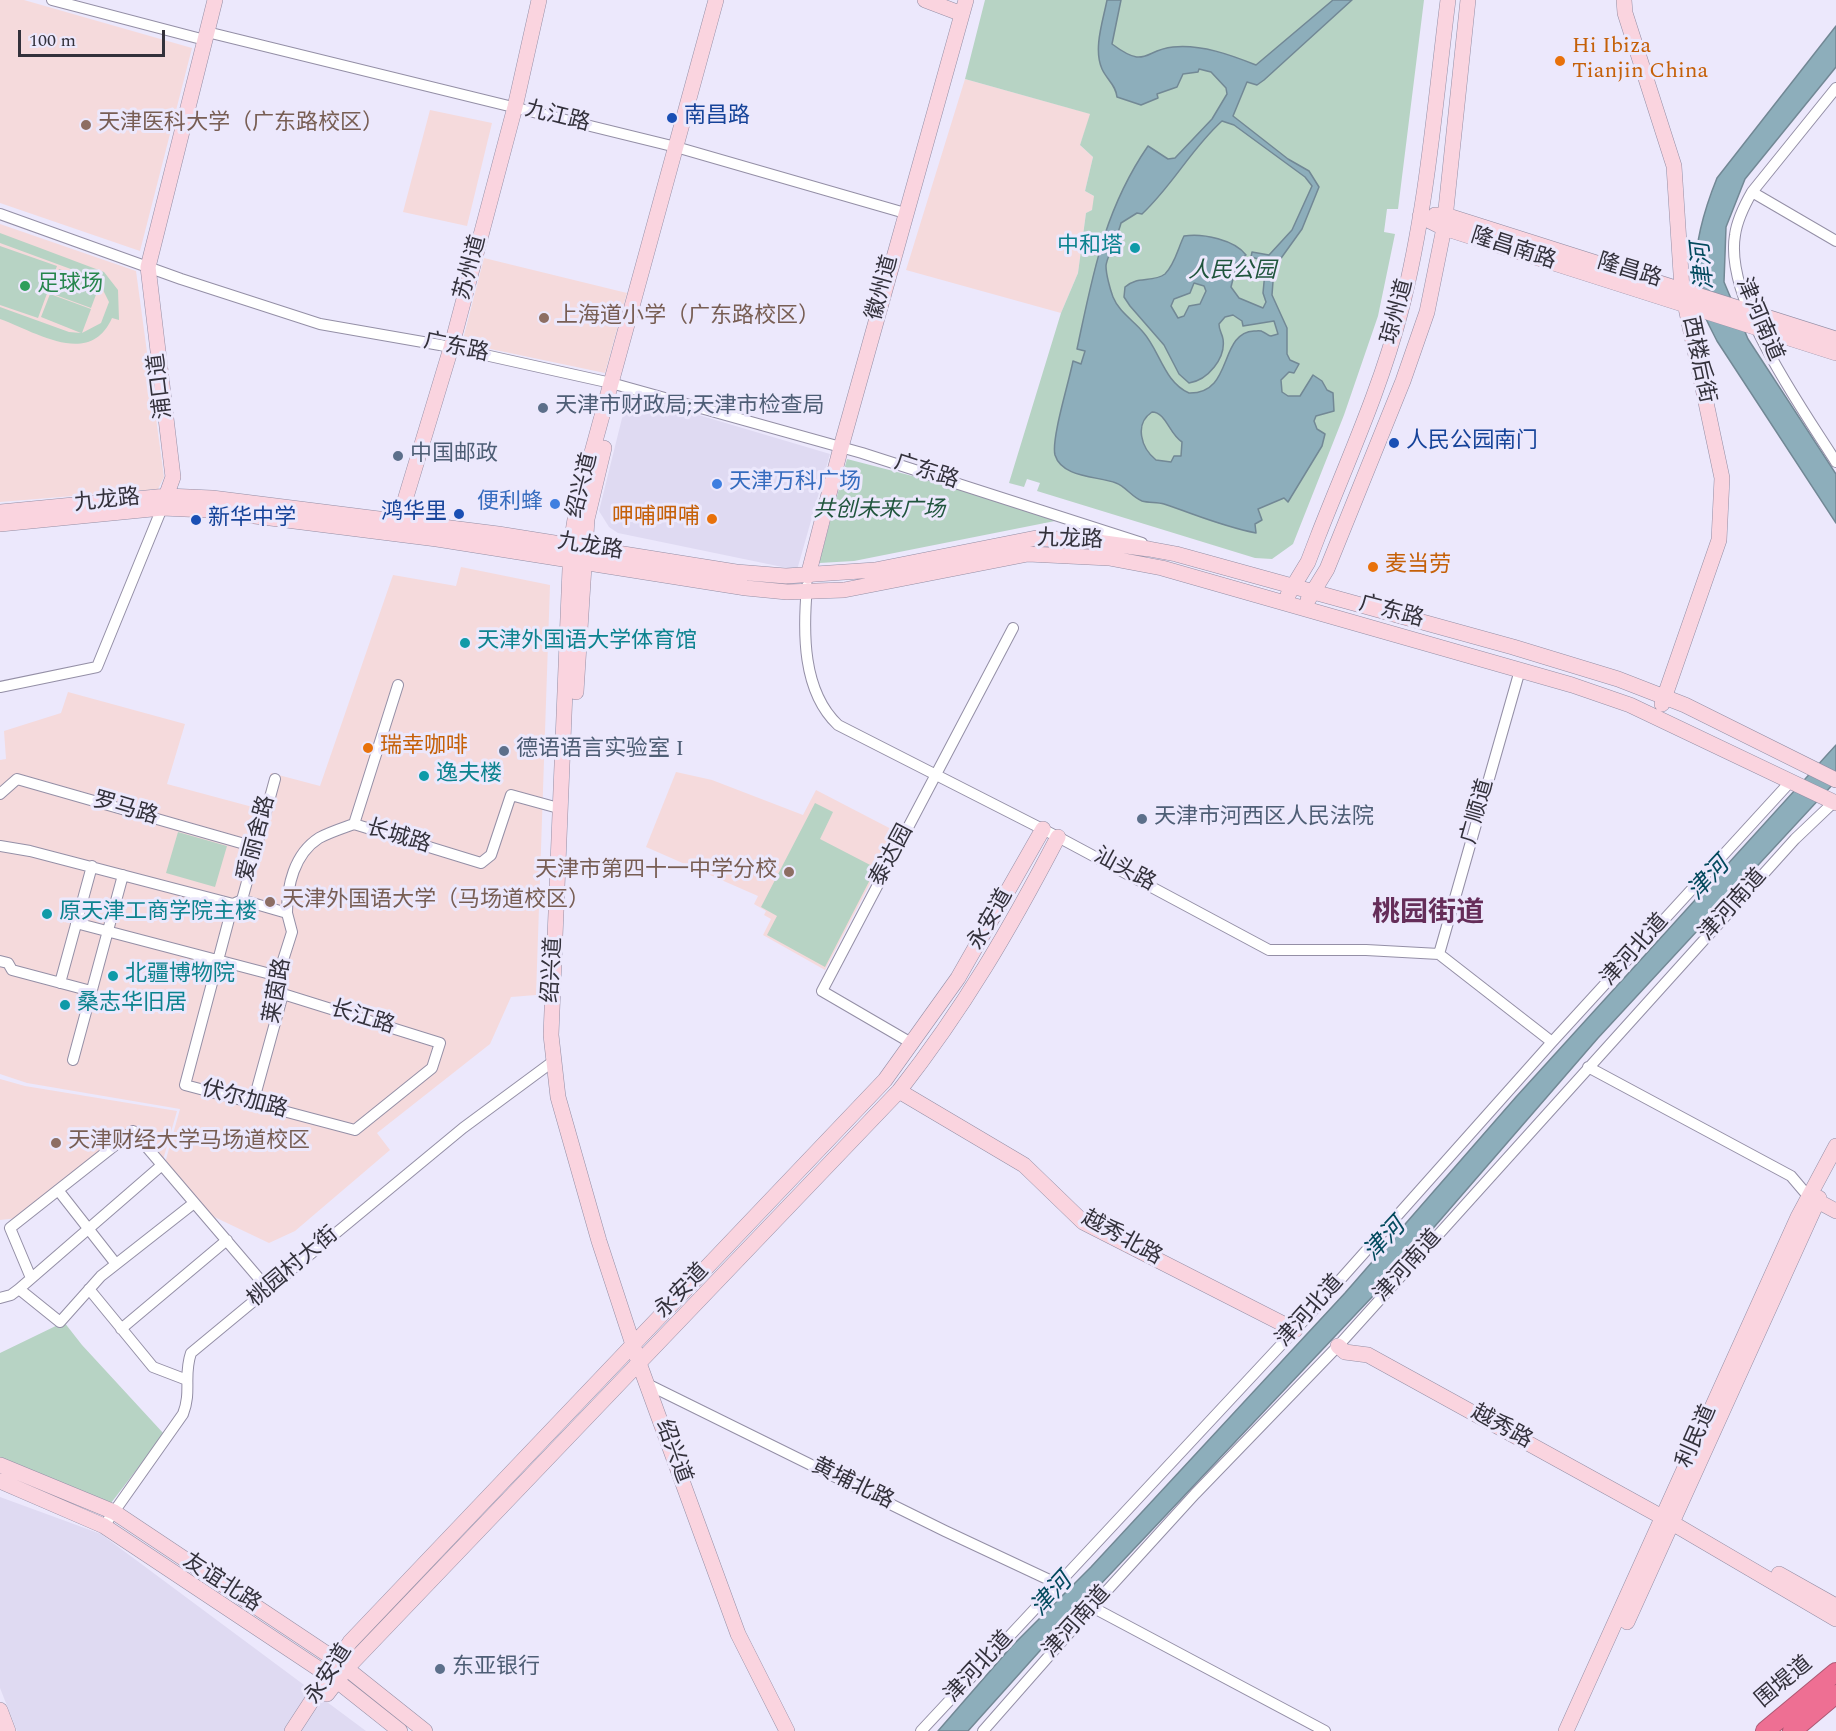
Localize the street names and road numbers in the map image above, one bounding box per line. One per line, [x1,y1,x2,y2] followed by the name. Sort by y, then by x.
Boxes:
[522,97,592,139] street label: 九江路
[1467,224,1559,276] street label: 隆昌南路
[451,233,493,303] street label: 苏州道
[1594,250,1664,294] street label: 隆昌路
[863,253,905,323] street label: 徽州道
[1729,274,1787,366] street label: 津河南道
[1378,277,1420,347] street label: 琼州道
[1675,314,1719,406] street label: 西楼后街
[421,329,491,369] street label: 广东路
[145,352,179,420] street label: 浦口道
[891,450,961,496] street label: 广东路
[563,451,605,521] street label: 绍兴道
[73,485,141,519] street label: 九龙路
[1037,527,1103,555] street label: 九龙路
[555,530,625,566] street label: 九龙路
[1356,592,1426,634] street label: 广东路
[1457,777,1501,847] street label: 广顺道
[90,788,160,832] street label: 罗马路
[234,793,282,885] street label: 爱丽舍路
[363,816,433,860] street label: 长城路
[866,821,920,891] street label: 泰达园
[1089,844,1159,898] street label: 汕头路
[1695,864,1773,948] street label: 津河南道
[964,885,1020,955] street label: 永安道
[1597,909,1675,993] street label: 津河北道
[539,936,569,1004] street label: 绍兴道
[260,956,298,1026] street label: 莱茵路
[327,997,397,1041] street label: 长江路
[198,1077,290,1125] street label: 伏尔加路
[1076,1206,1166,1272] street label: 越秀北路
[243,1223,345,1313] street label: 桃园村大街
[1370,1225,1448,1309] street label: 津河南道
[651,1259,715,1325] street label: 永安道
[1272,1270,1350,1354] street label: 津河北道
[1466,1400,1536,1456] street label: 越秀路
[1673,1401,1723,1473] street label: 利民道
[648,1416,696,1488] street label: 绍兴道
[807,1454,897,1516] street label: 黄埔北路
[177,1549,265,1619] street label: 友谊北路
[1039,1581,1117,1665] street label: 津河南道
[940,1627,1020,1709] street label: 津河北道
[301,1640,359,1710] street label: 永安道
[1751,1652,1819,1714] street label: 围堤道

